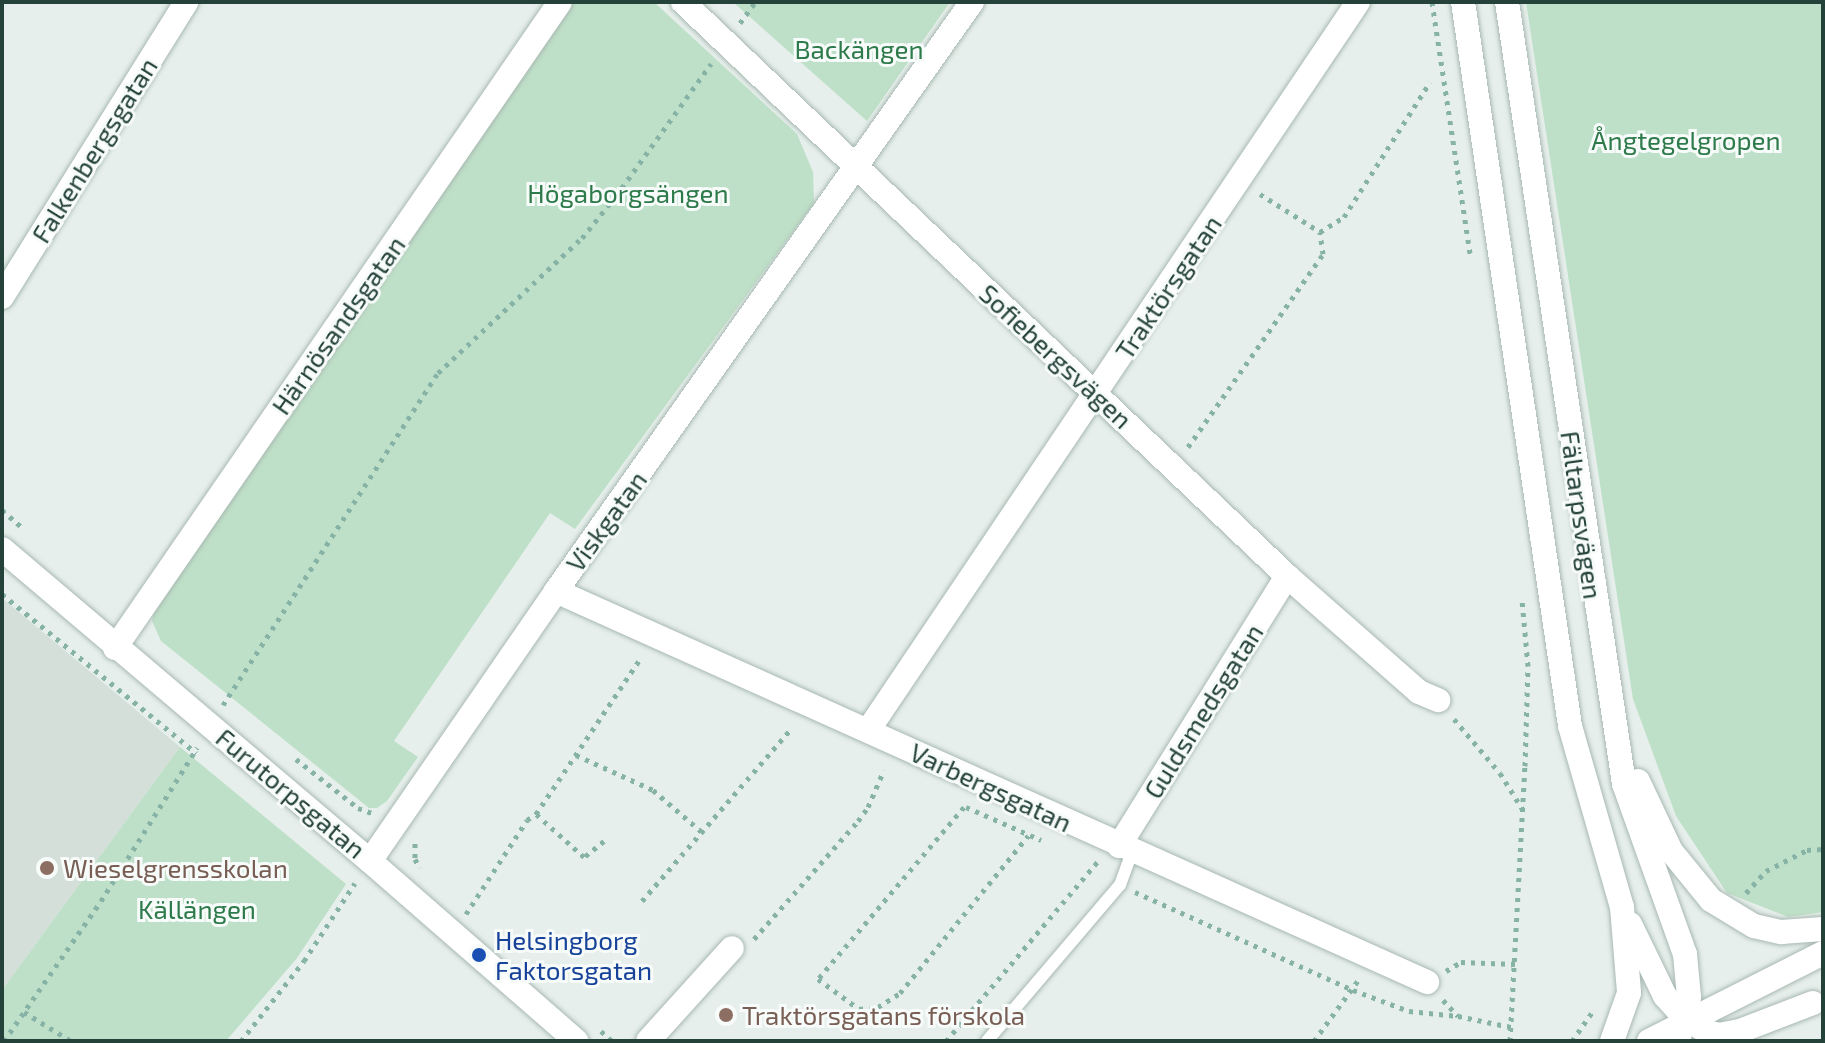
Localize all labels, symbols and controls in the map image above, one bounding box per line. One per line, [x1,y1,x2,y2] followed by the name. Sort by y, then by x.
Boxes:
[794,33,924,65] park label: Backängen
[25,52,163,248] street label: Falkenbergsgatan
[1591,124,1781,156] park label: Ångtegelgropen
[527,177,729,209] park label: Högaborgsängen
[1108,209,1228,365] street label: Traktörsgatan
[265,230,411,420] street label: Härnösandsgatan
[973,277,1139,435] street label: Sofiebergsvägen
[1555,429,1609,601] street label: Fältarpsvägen
[559,465,653,577] street label: Viskgatan
[1137,618,1269,804] street label: Guldsmedsgatan
[210,722,372,864] street label: Furutorpsgatan
[905,736,1077,838] street label: Varbergsgatan
[63,852,288,884] place label: Wieselgrensskolan
[38,859,56,877] marker: Wieselgrensskolan
[138,893,256,925] park label: Källängen
[495,924,652,986] place label: Helsingborg Faktorsgatan
[470,946,488,964] marker: Helsingborg Faktorsgatan
[742,999,1026,1031] place label: Traktörsgatans förskola
[717,1006,735,1024] marker: Traktörsgatans förskola

